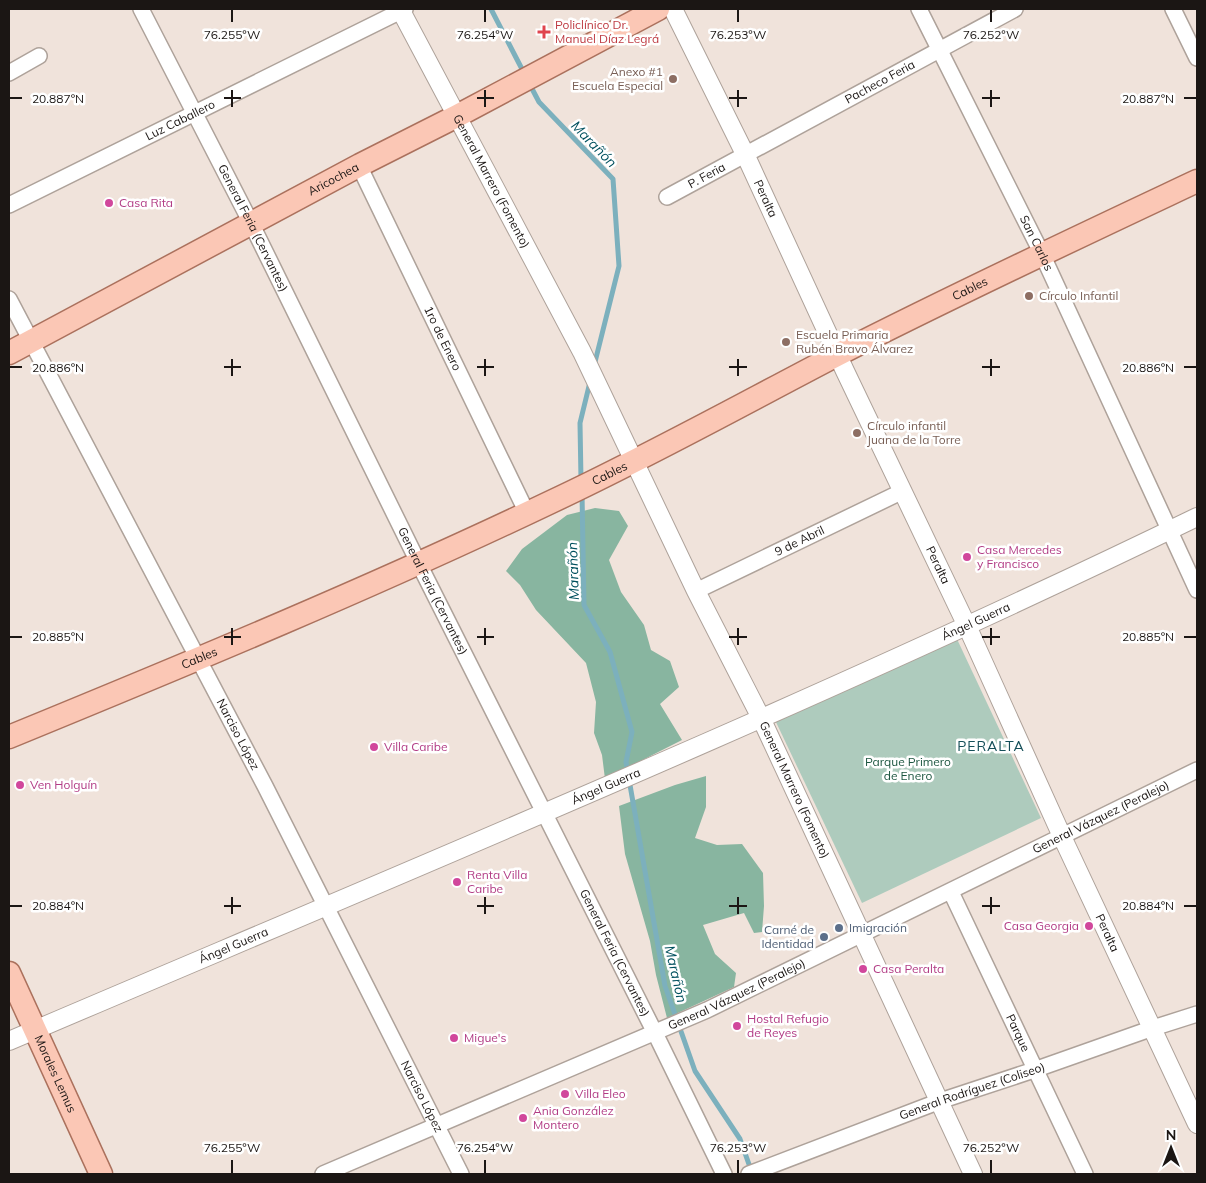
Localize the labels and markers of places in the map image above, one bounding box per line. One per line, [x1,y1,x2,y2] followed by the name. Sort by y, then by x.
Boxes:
[555,17,659,46] place label: Policlínico Dr. Manuel Díaz Legrá
[537,25,551,39] marker: Policlínico Dr. Manuel Díaz Legrá
[572,64,663,93] place label: Anexo #1 Escuela Especial
[667,73,679,85] marker: Anexo #1 Escuela Especial
[119,195,173,210] place label: Casa Rita
[103,197,115,209] marker: Casa Rita
[1039,288,1118,303] place label: Círculo Infantil
[1023,290,1035,302] marker: Círculo Infantil
[796,327,913,356] place label: Escuela Primaria Rubén Bravo Álvarez
[780,336,792,348] marker: Escuela Primaria Rubén Bravo Álvarez
[867,418,961,447] place label: Círculo infantil Juana de la Torre
[851,427,863,439] marker: Círculo infantil Juana de la Torre
[977,542,1062,571] place label: Casa Mercedes y Francisco
[961,551,973,563] marker: Casa Mercedes y Francisco
[384,739,447,754] place label: Villa Caribe
[368,741,380,753] marker: Villa Caribe
[30,777,97,792] place label: Ven Holguín
[14,779,26,791] marker: Ven Holguín
[467,867,527,896] place label: Renta Villa Caribe
[451,876,463,888] marker: Renta Villa Caribe
[1004,918,1079,933] place label: Casa Georgia
[849,920,907,935] place label: Imigración
[1083,920,1095,932] marker: Casa Georgia
[761,922,814,951] place label: Carné de Identidad
[833,922,845,934] marker: Imigración
[818,931,830,943] marker: Carné de Identidad
[873,961,944,976] place label: Casa Peralta
[857,963,869,975] marker: Casa Peralta
[747,1011,829,1040] place label: Hostal Refugio de Reyes
[731,1020,743,1032] marker: Hostal Refugio de Reyes
[464,1030,506,1045] place label: Migue's
[448,1032,460,1044] marker: Migue's
[575,1086,626,1101] place label: Villa Eleo
[559,1088,571,1100] marker: Villa Eleo
[533,1103,614,1132] place label: Ania González Montero
[517,1112,529,1124] marker: Ania González Montero

